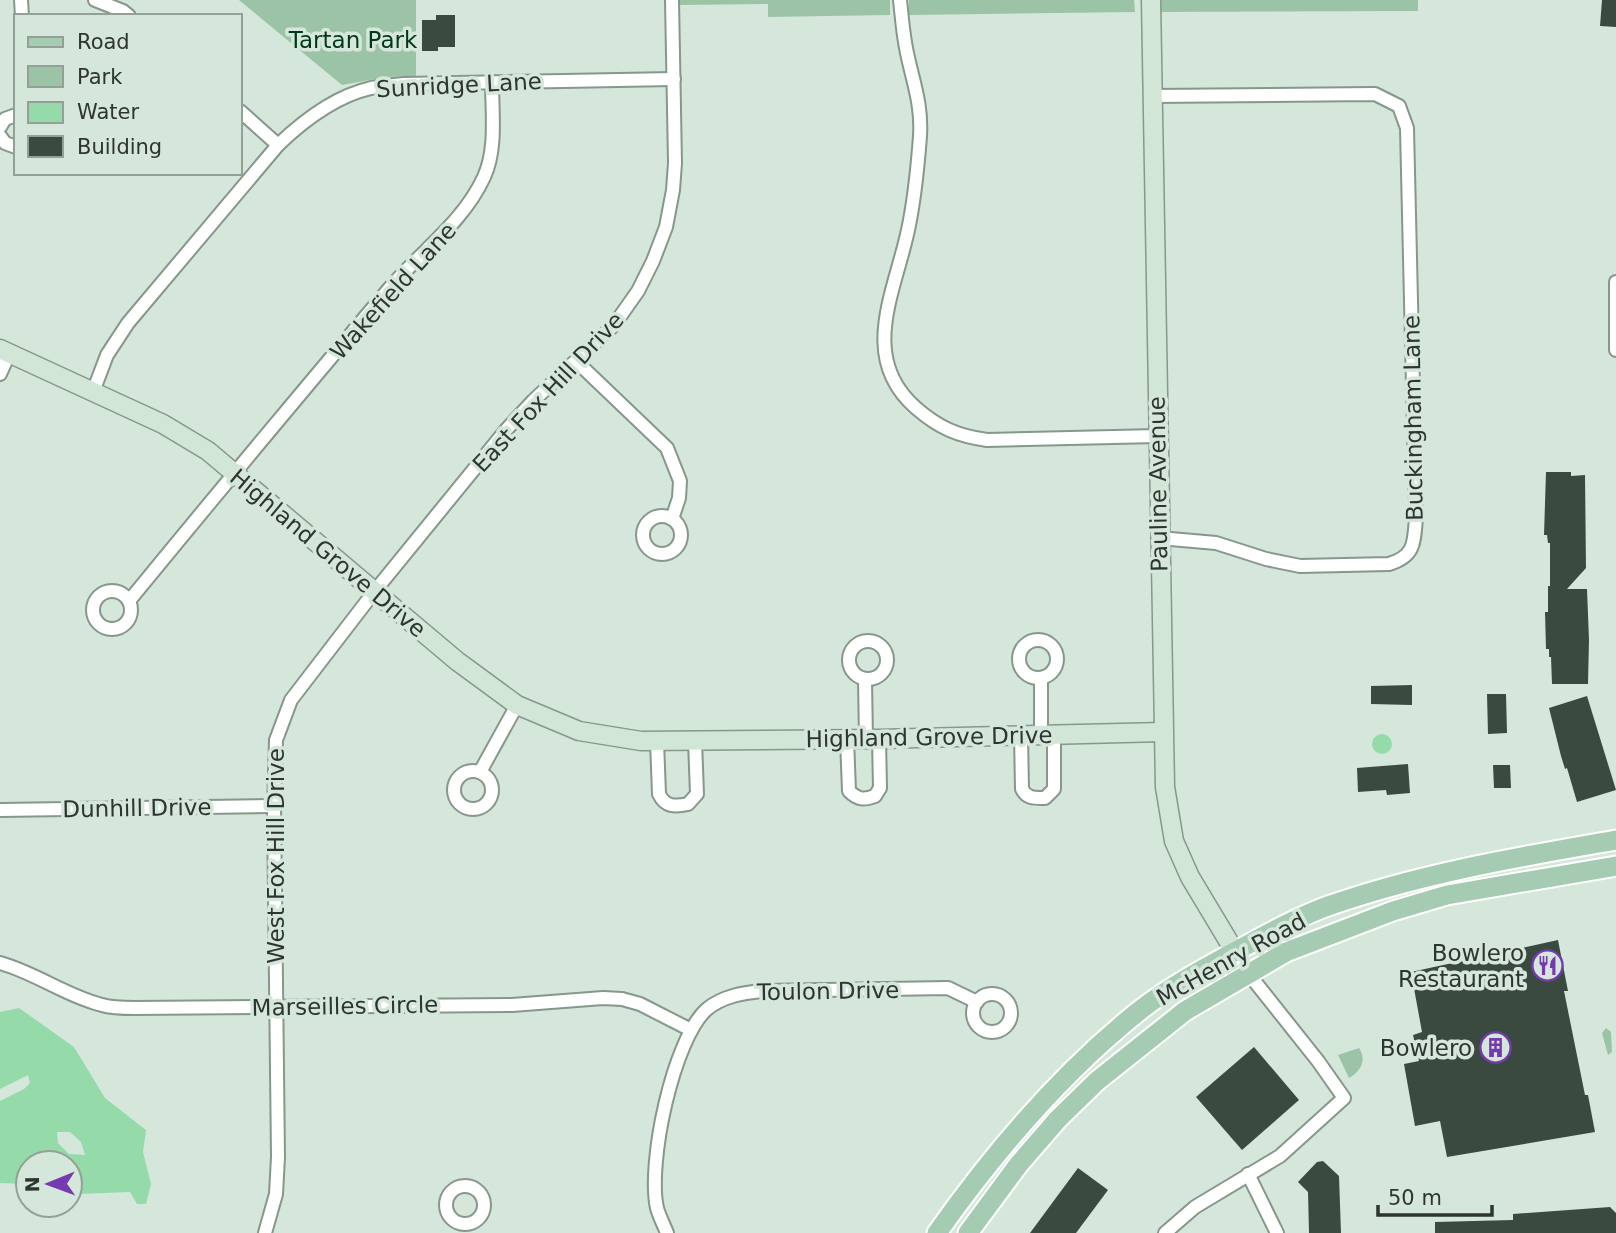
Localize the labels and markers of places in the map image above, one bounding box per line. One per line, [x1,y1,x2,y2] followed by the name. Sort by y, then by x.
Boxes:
[1398,940,1524,992] place label: Bowlero Restaurant
[1530,949,1564,983] restaurant icon: Bowlero Restaurant
[1478,1031,1512,1065] building icon: Bowlero
[1380,1035,1472,1061] place label: Bowlero

